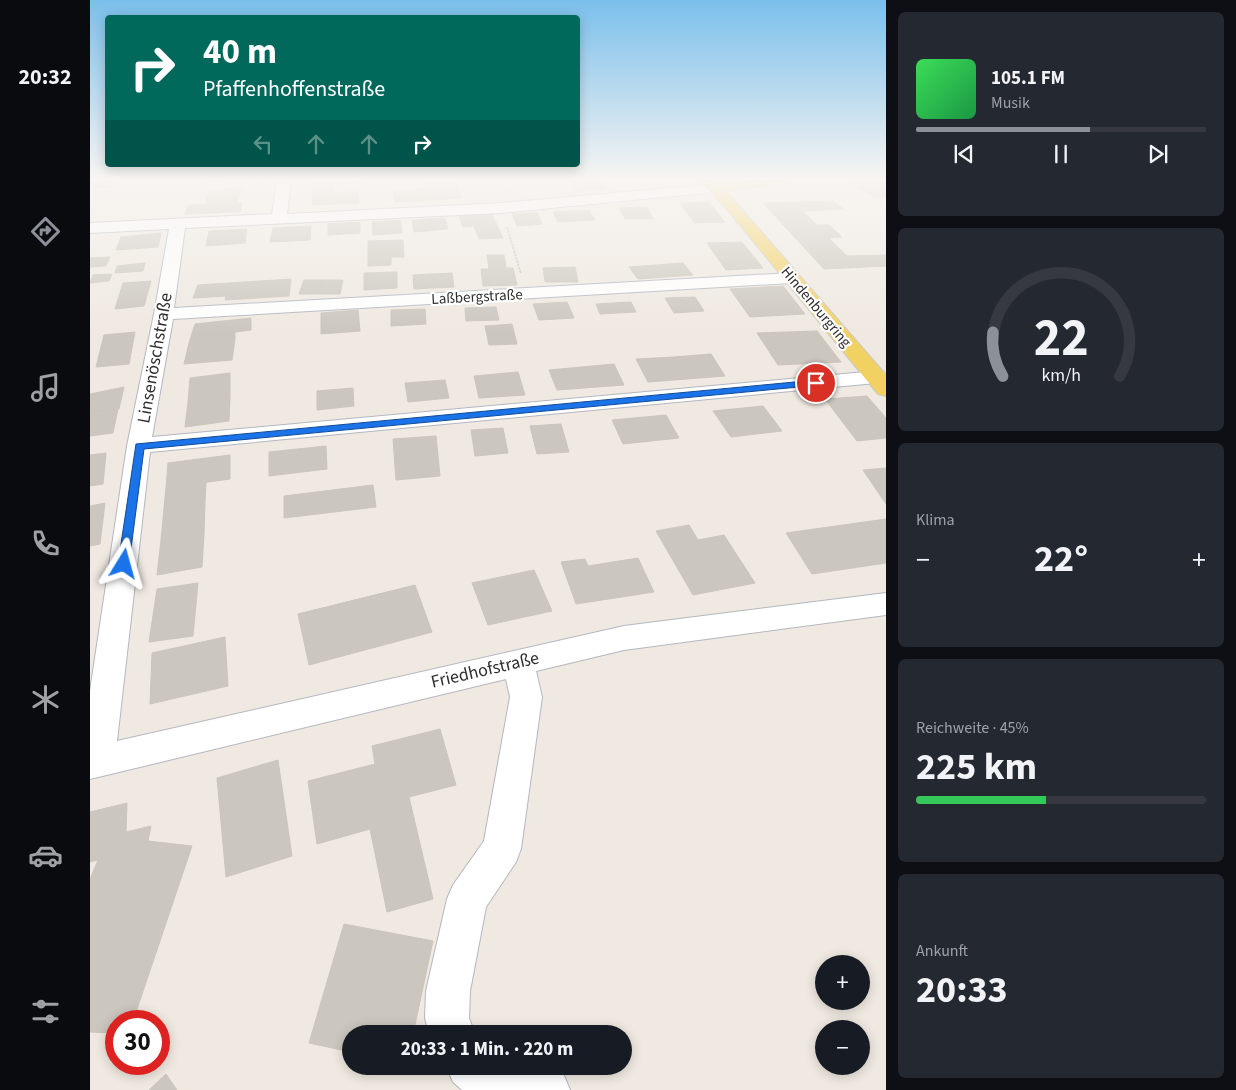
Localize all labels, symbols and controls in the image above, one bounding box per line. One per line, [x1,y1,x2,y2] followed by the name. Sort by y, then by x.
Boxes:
[203,27,277,77] text: 40 m
[120,35,185,100] icon: right
[18,61,72,93] text: 20:32
[991,65,1065,92] text: 105.1 FM
[203,73,385,105] text: Pfaffenhoffenstraße
[991,92,1030,114] text: Musik
[249,130,277,158] icon: left
[302,130,330,158] icon: ahead
[355,130,383,158] icon: ahead
[408,130,436,158] icon: right
[950,140,978,168] icon: previous
[1047,140,1075,168] icon: pause
[1144,140,1172,168] icon: next
[28,214,63,249] icon: directions
[776,262,856,352] street label: Hindenburgring
[431,284,523,310] street label: Laßbergstraße
[131,291,179,425] street label: Linsenöschstraße
[1034,302,1088,376] text: 22
[795,362,837,404] pin
[1041,363,1081,388] text: km/h
[802,369,830,397] icon: arrive
[28,370,63,405] icon: music
[916,509,955,531] text: Klima
[28,526,63,561] icon: phone
[1034,532,1088,586] text: 22°
[97,537,149,589] position arrow
[916,540,930,580] text: −
[1192,540,1206,580] text: +
[428,645,542,695] street label: Friedhofstraße
[28,682,63,717] icon: climate
[916,717,1029,739] text: Reichweite · 45%
[916,740,1037,794] text: 225 km
[28,838,63,873] icon: car
[916,940,968,962] text: Ankunft
[815,955,870,1075] map controls
[815,955,870,1010] button: +
[916,963,1008,1017] text: 20:33
[28,994,63,1029] icon: filters
[105,1010,170,1075] speed limit sign: 30
[815,1020,870,1075] button: −
[401,1036,573,1063] text: 20:33 · 1 Min. · 220 m

